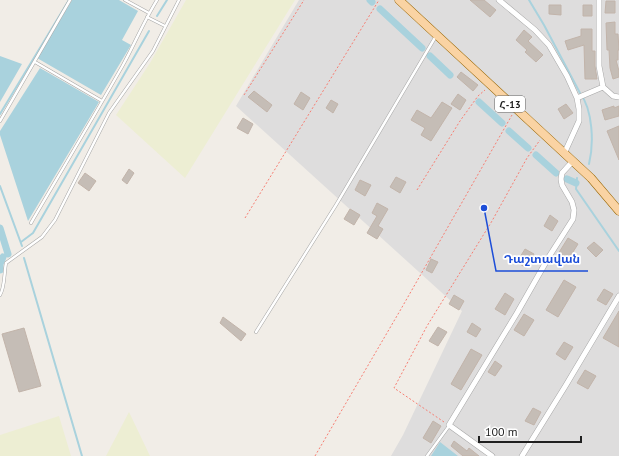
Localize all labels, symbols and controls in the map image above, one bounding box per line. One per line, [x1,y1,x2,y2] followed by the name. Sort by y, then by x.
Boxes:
[495,96,525,112] road number: Հ-13
[496,247,588,271] callout: Դաշտավան
[504,251,580,266] text: Դաշտավան
[479,418,581,444] scale bar
[485,424,518,439] text: 100 m

